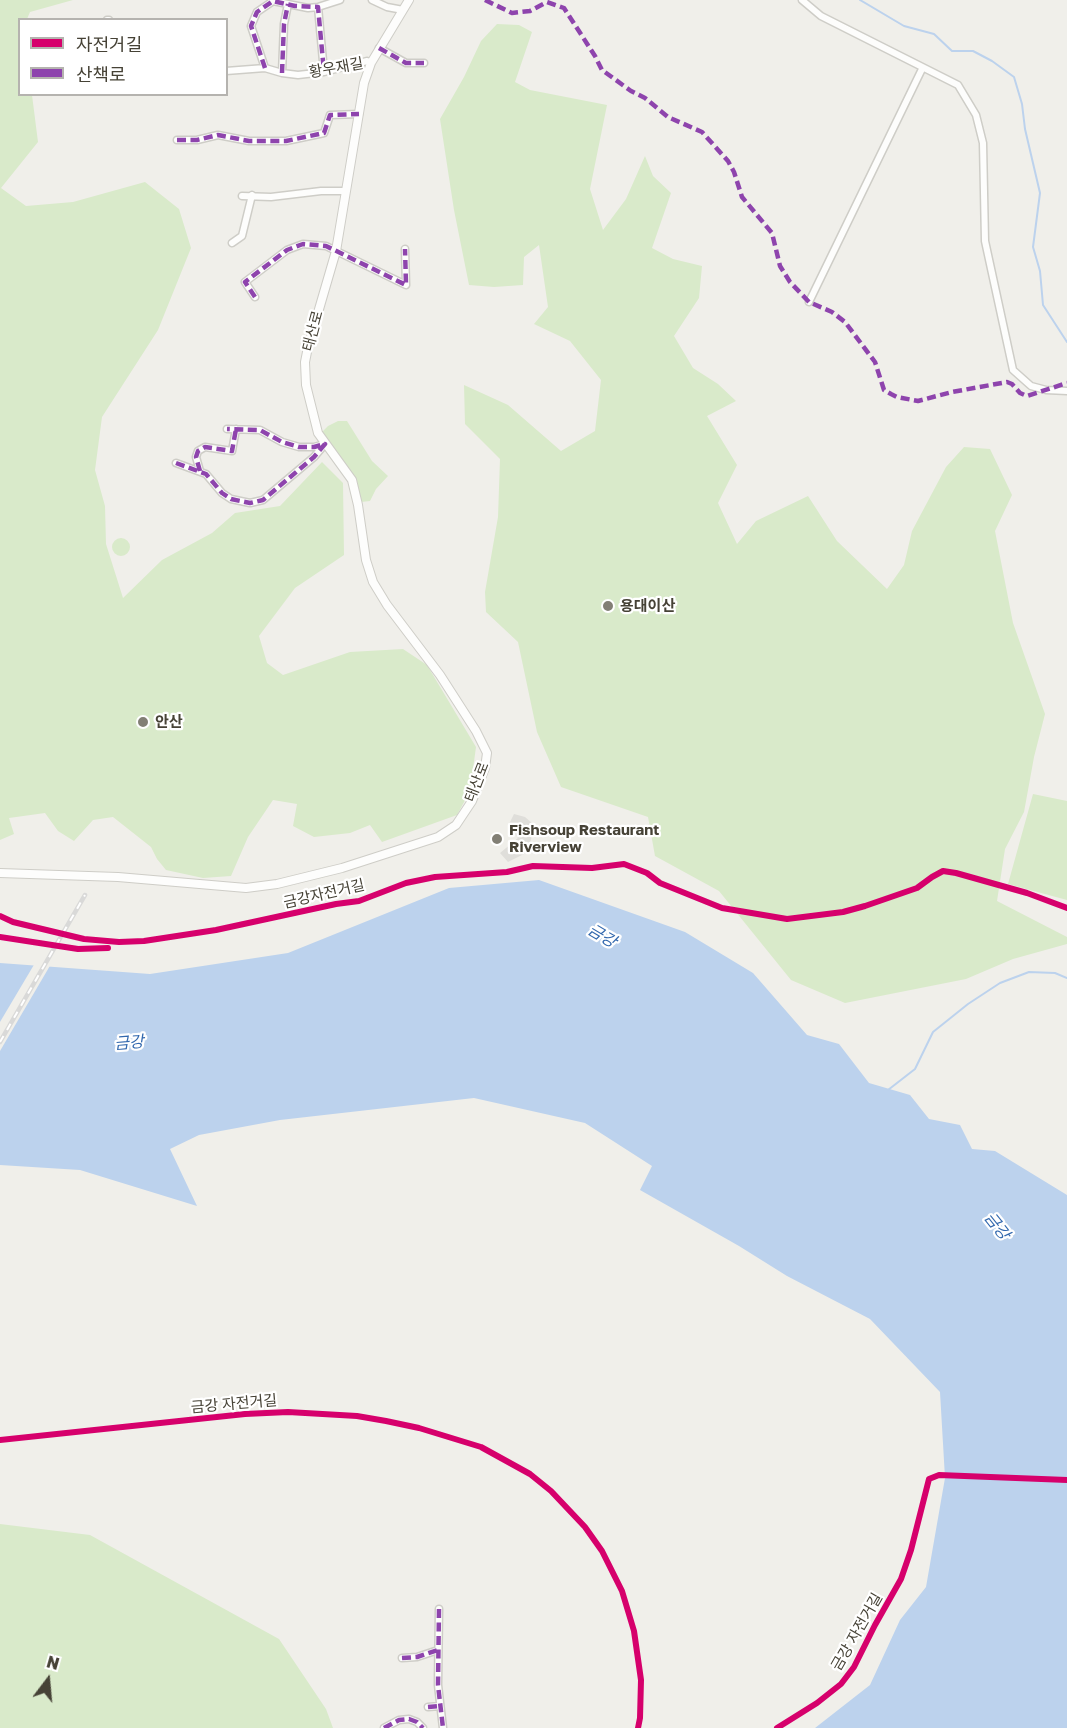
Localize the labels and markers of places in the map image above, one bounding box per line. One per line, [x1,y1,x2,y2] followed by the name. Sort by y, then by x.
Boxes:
[620,597,675,615] place label: 용대이산
[601,599,615,613] marker: 용대이산
[155,713,183,731] place label: 안산
[136,715,150,729] marker: 안산
[509,821,659,856] place label: Fishsoup Restaurant Riverview
[490,832,504,846] marker: Fishsoup Restaurant Riverview

